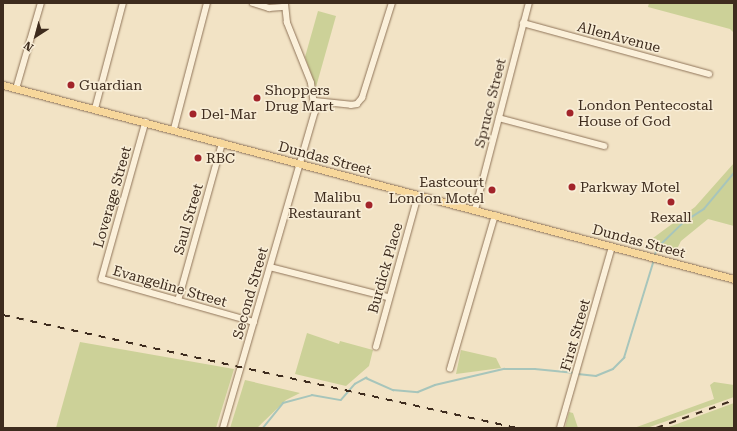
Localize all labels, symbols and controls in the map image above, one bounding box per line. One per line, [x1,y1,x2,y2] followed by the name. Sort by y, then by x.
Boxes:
[16,16,56,56] north arrow
[576,18,662,56] street label: AllenAvenue
[21,38,36,54] text: N
[471,57,509,149] street label: Spruce Street
[79,77,142,93] place label: Guardian
[66,80,76,90] marker: Guardian
[265,82,334,114] place label: Shoppers Drug Mart
[252,93,262,103] marker: Shoppers Drug Mart
[578,97,713,130] place label: London Pentecostal House of God
[201,106,256,122] place label: Del-Mar
[565,108,575,118] marker: London Pentecostal House of God
[188,109,198,119] marker: Del-Mar
[277,138,373,178] street label: Dundas Street
[89,144,135,250] street label: Loverage Street
[206,150,235,166] place label: RBC
[193,153,203,163] marker: RBC
[389,174,484,206] place label: Eastcourt London Motel
[580,179,680,195] place label: Parkway Motel
[170,182,206,256] street label: Saul Street
[567,182,577,192] marker: Parkway Motel
[487,185,497,195] marker: Eastcourt London Motel
[288,189,361,222] place label: Malibu Restaurant
[666,197,676,207] marker: Rexall
[364,200,374,210] marker: Malibu Restaurant
[650,209,692,225] place label: Rexall
[364,221,406,315] street label: Burdick Place
[591,221,687,261] street label: Dundas Street
[229,245,271,341] street label: Second Street
[111,262,229,310] street label: Evangeline Street
[557,297,593,373] street label: First Street

